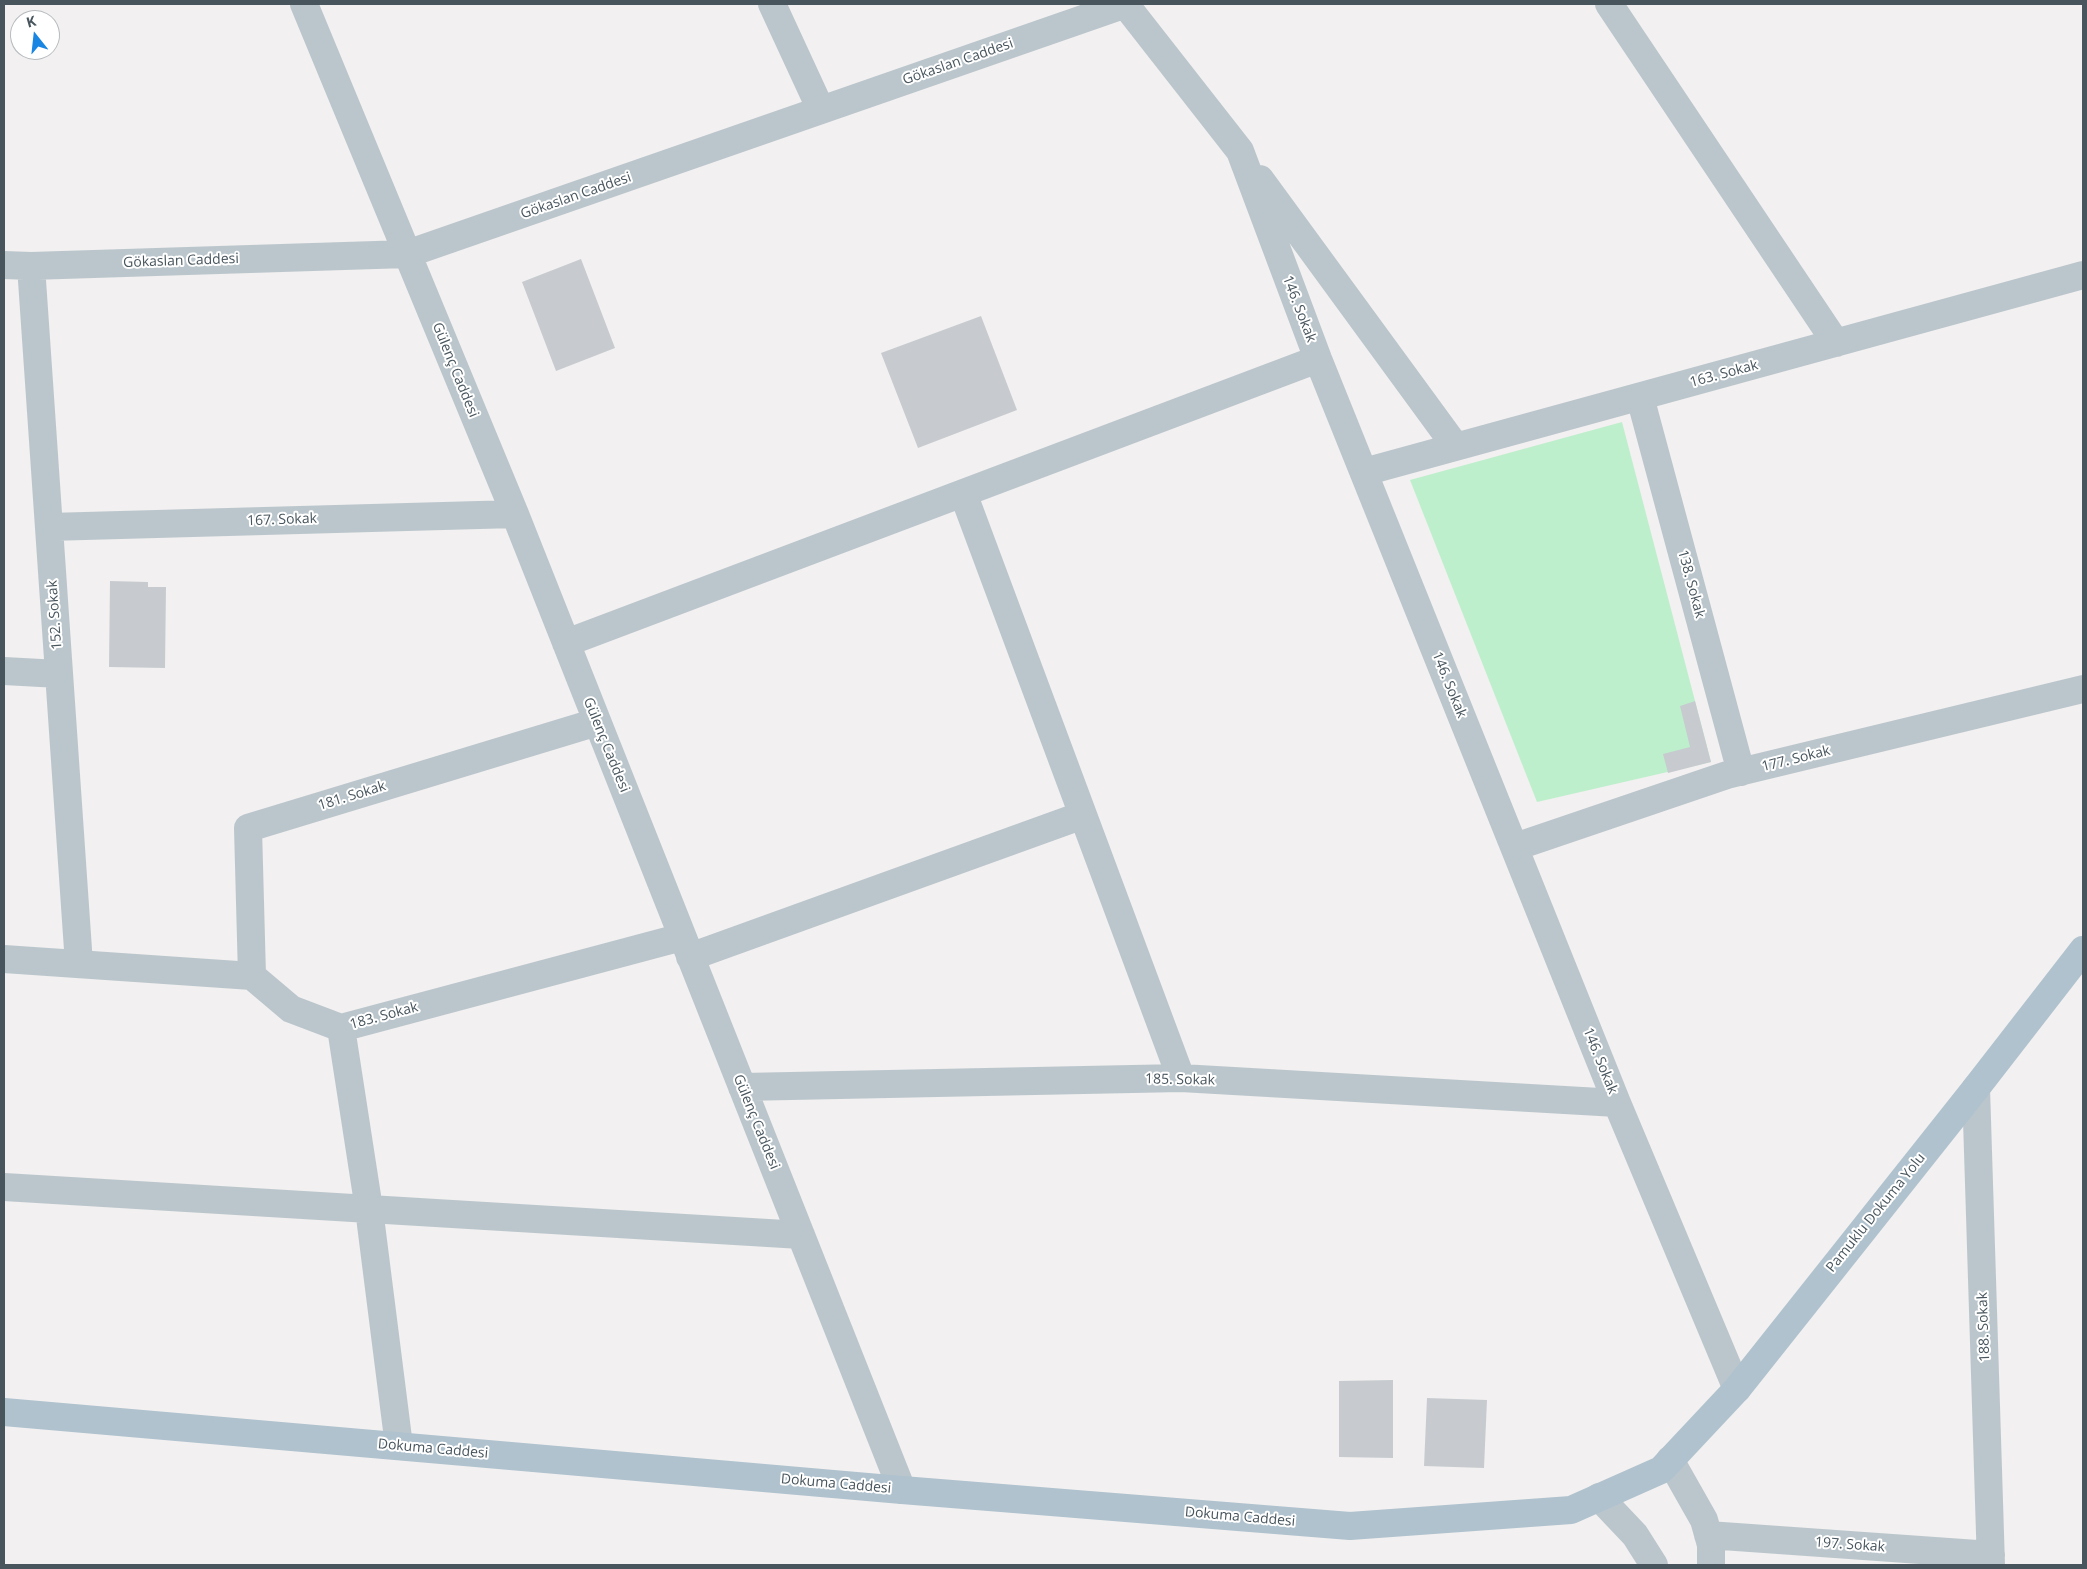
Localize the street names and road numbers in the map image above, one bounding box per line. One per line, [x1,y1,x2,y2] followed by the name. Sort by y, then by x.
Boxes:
[901,35,1015,89] street label: Gökaslan Caddesi
[519,169,633,223] street label: Gökaslan Caddesi
[123,251,239,271] street label: Gökaslan Caddesi
[1279,273,1319,345] street label: 146. Sokak
[428,320,482,420] street label: Gülenç Caddesi
[1688,357,1760,391] street label: 163. Sokak
[247,510,317,530] street label: 167. Sokak
[1674,548,1708,620] street label: 138. Sokak
[44,580,66,650] street label: 152. Sokak
[1428,649,1470,721] street label: 146. Sokak
[579,695,633,795] street label: Gülenç Caddesi
[1760,742,1832,776] street label: 177. Sokak
[316,778,388,814] street label: 181. Sokak
[348,999,420,1033] street label: 183. Sokak
[1579,1025,1621,1097] street label: 146. Sokak
[1145,1071,1215,1089] street label: 185. Sokak
[729,1072,783,1172] street label: Gülenç Caddesi
[1823,1150,1929,1276] street label: Pamuklu Dokuma Yolu
[1974,1292,1994,1362] street label: 188. Sokak
[377,1436,489,1462] street label: Dokuma Caddesi
[780,1471,892,1497] street label: Dokuma Caddesi
[1184,1504,1296,1530] street label: Dokuma Caddesi
[1815,1534,1885,1556] street label: 197. Sokak

